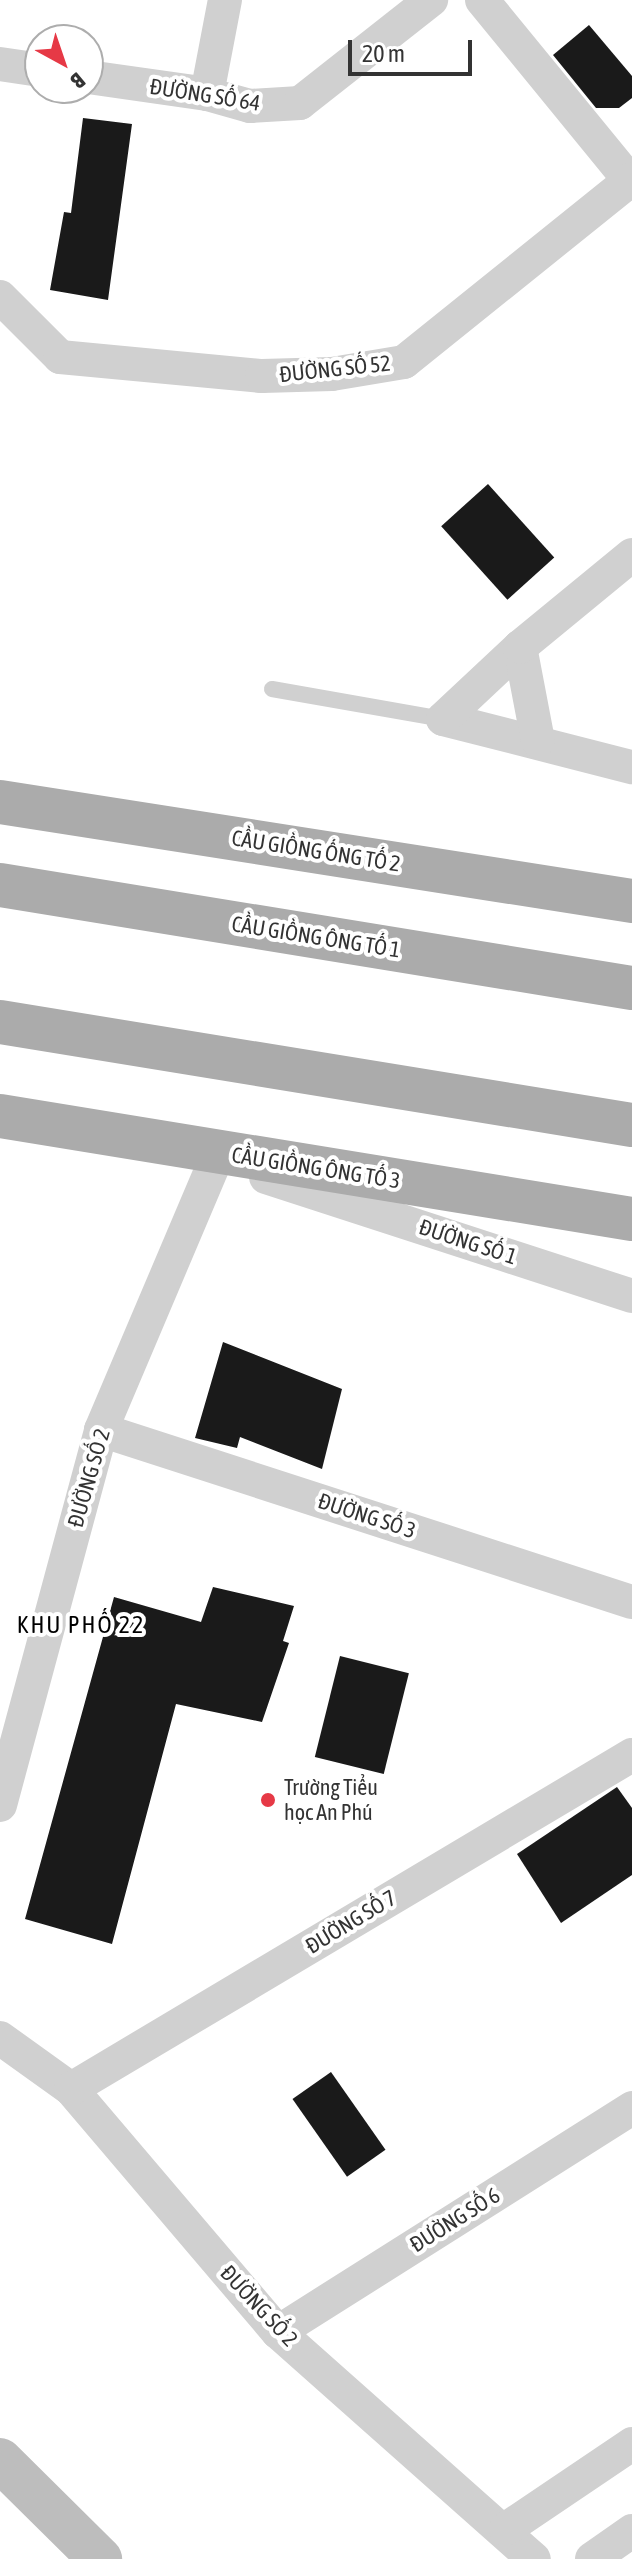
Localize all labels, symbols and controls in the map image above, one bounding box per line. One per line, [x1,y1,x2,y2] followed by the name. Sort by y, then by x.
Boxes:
[24,24,104,104] north arrow
[352,24,476,74] scale bar
[362,40,405,67] text: 20 m
[66,68,90,94] text: B
[148,73,262,117] street label: ĐƯỜNG SỐ 64
[278,350,392,388] street label: ĐƯỜNG SỐ 52
[230,825,402,877] street label: CẦU GIỒNG ỐNG TỐ 2
[230,911,402,963] street label: CẦU GIỒNG ÔNG TỐ 1
[230,1142,402,1194] street label: CẦU GIỒNG ÔNG TỐ 3
[416,1214,520,1270] street label: ĐƯỜNG SỐ 1
[62,1426,116,1530] street label: ĐƯỜNG SỐ 2
[315,1488,419,1544] street label: ĐƯỜNG SỐ 3
[17,1611,145,1639] district label: KHU PHỐ 22
[284,1774,378,1826] place label: Trường Tiểu học An Phú
[259,1791,277,1809] marker: Trường Tiểu học An Phú
[301,1885,401,1959] street label: ĐƯỜNG SỐ 7
[405,2182,505,2258] street label: ĐƯỜNG SỐ 6
[215,2260,303,2352] street label: ĐƯỜNG SỐ 2

